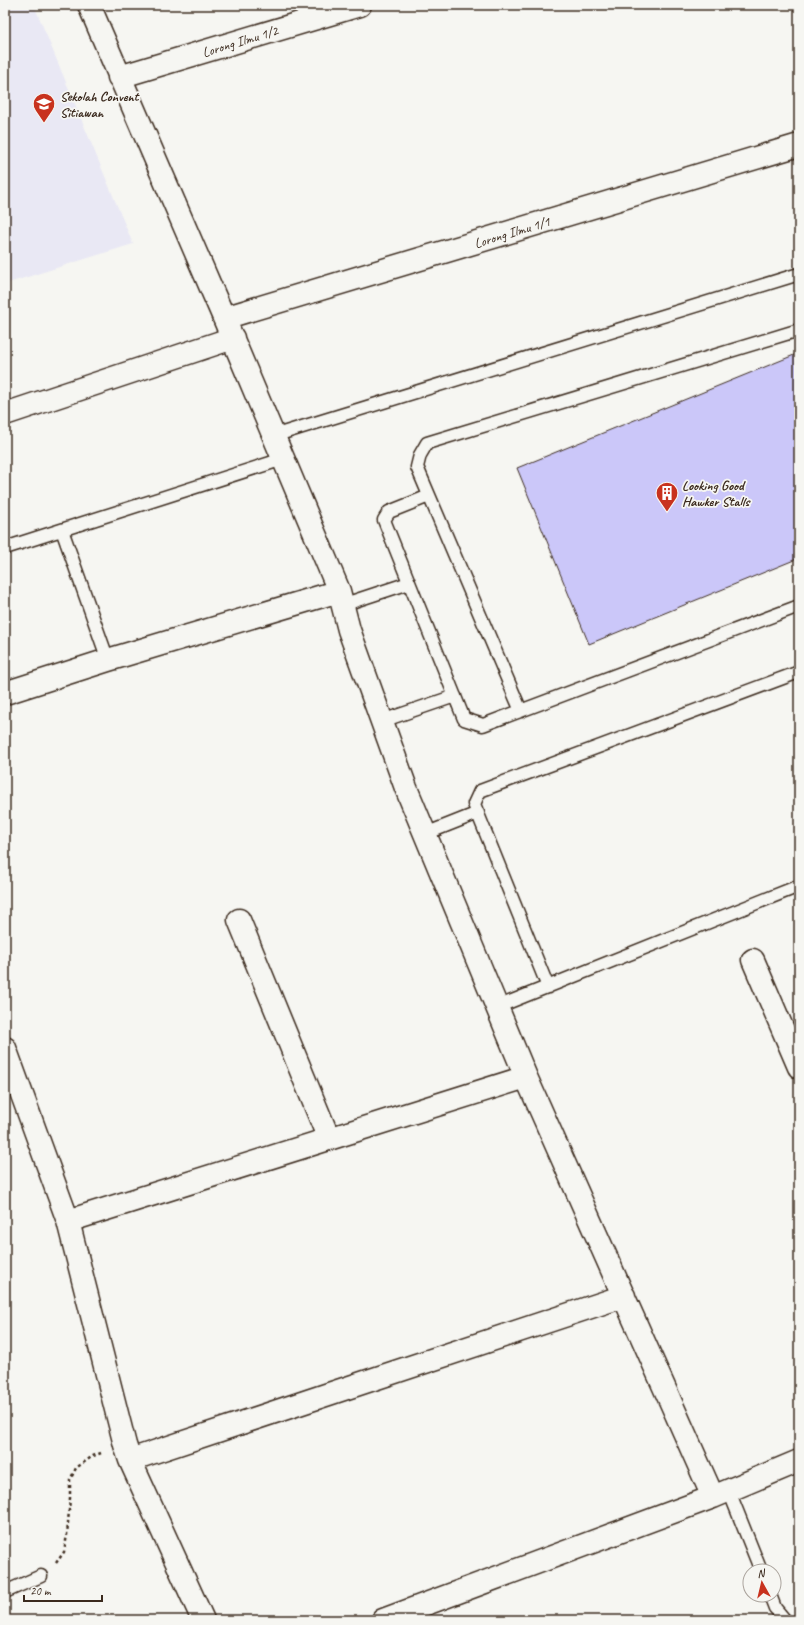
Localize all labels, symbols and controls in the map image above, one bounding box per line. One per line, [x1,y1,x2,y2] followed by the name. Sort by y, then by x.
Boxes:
[200,21,282,61] street label: Lorong Ilmu 1/2
[60,88,140,121] place label: Sekolah Convent Sitiawan
[31,91,57,124] school or university icon: Sekolah Convent Sitiawan
[472,213,553,252] street label: Lorong Ilmu 1/1
[682,477,751,510] place label: Looking Good Hawker Stalls
[654,480,680,513] building icon: Looking Good Hawker Stalls
[742,1563,782,1603] north arrow
[756,1565,767,1581] text: N
[24,1577,102,1603] scale bar
[30,1583,52,1599] text: 20 m

